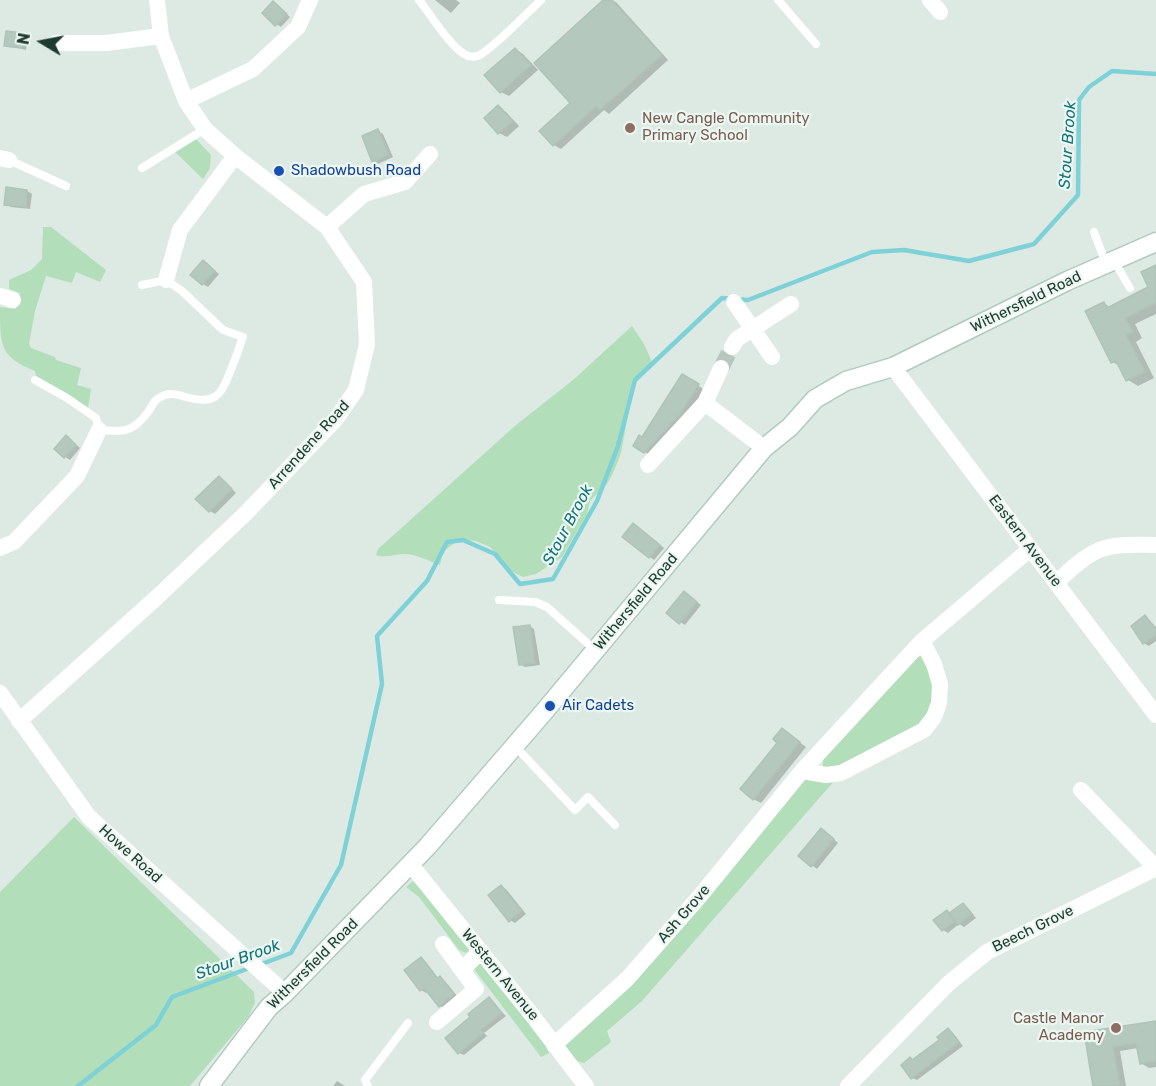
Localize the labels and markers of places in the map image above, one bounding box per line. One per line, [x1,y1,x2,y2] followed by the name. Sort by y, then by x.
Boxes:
[642,110,810,145] place label: New Cangle Community Primary School
[623,121,637,135] marker: New Cangle Community Primary School
[291,162,421,180] place label: Shadowbush Road
[272,164,286,178] marker: Shadowbush Road
[562,697,634,715] place label: Air Cadets
[543,699,557,713] marker: Air Cadets
[1013,1010,1104,1045] place label: Castle Manor Academy
[1109,1021,1123,1035] marker: Castle Manor Academy

